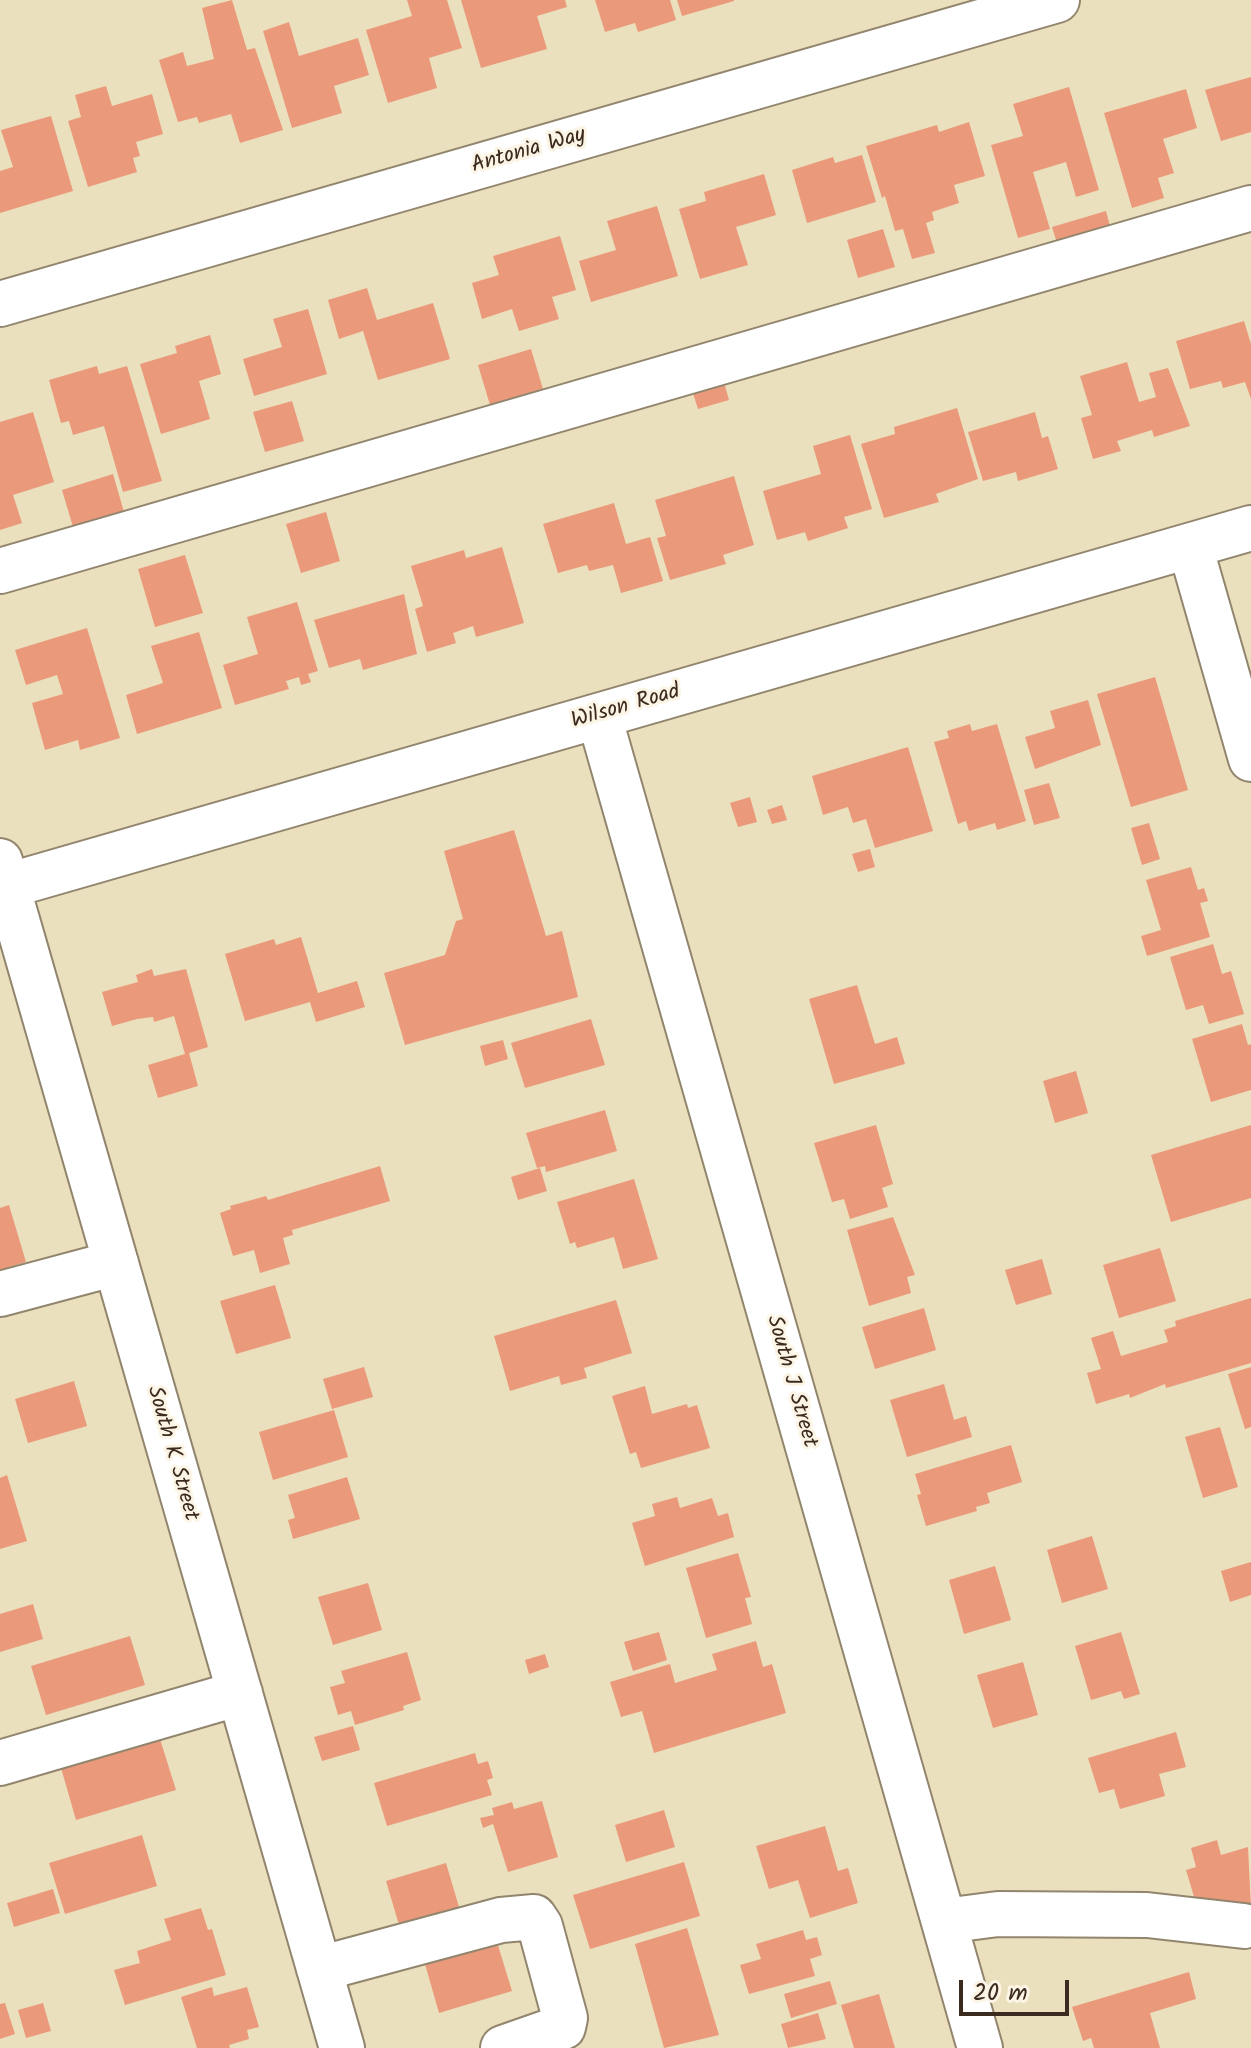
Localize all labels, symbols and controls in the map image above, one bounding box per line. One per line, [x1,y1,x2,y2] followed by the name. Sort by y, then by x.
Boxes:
[469,123,589,181] street label: Antonia Way
[569,680,683,736] street label: Wilson Road
[759,1313,821,1451] street label: South J Street
[139,1384,203,1524] street label: South K Street
[963,1964,1073,2014] scale bar
[973,1974,1028,2013] text: 20 m

